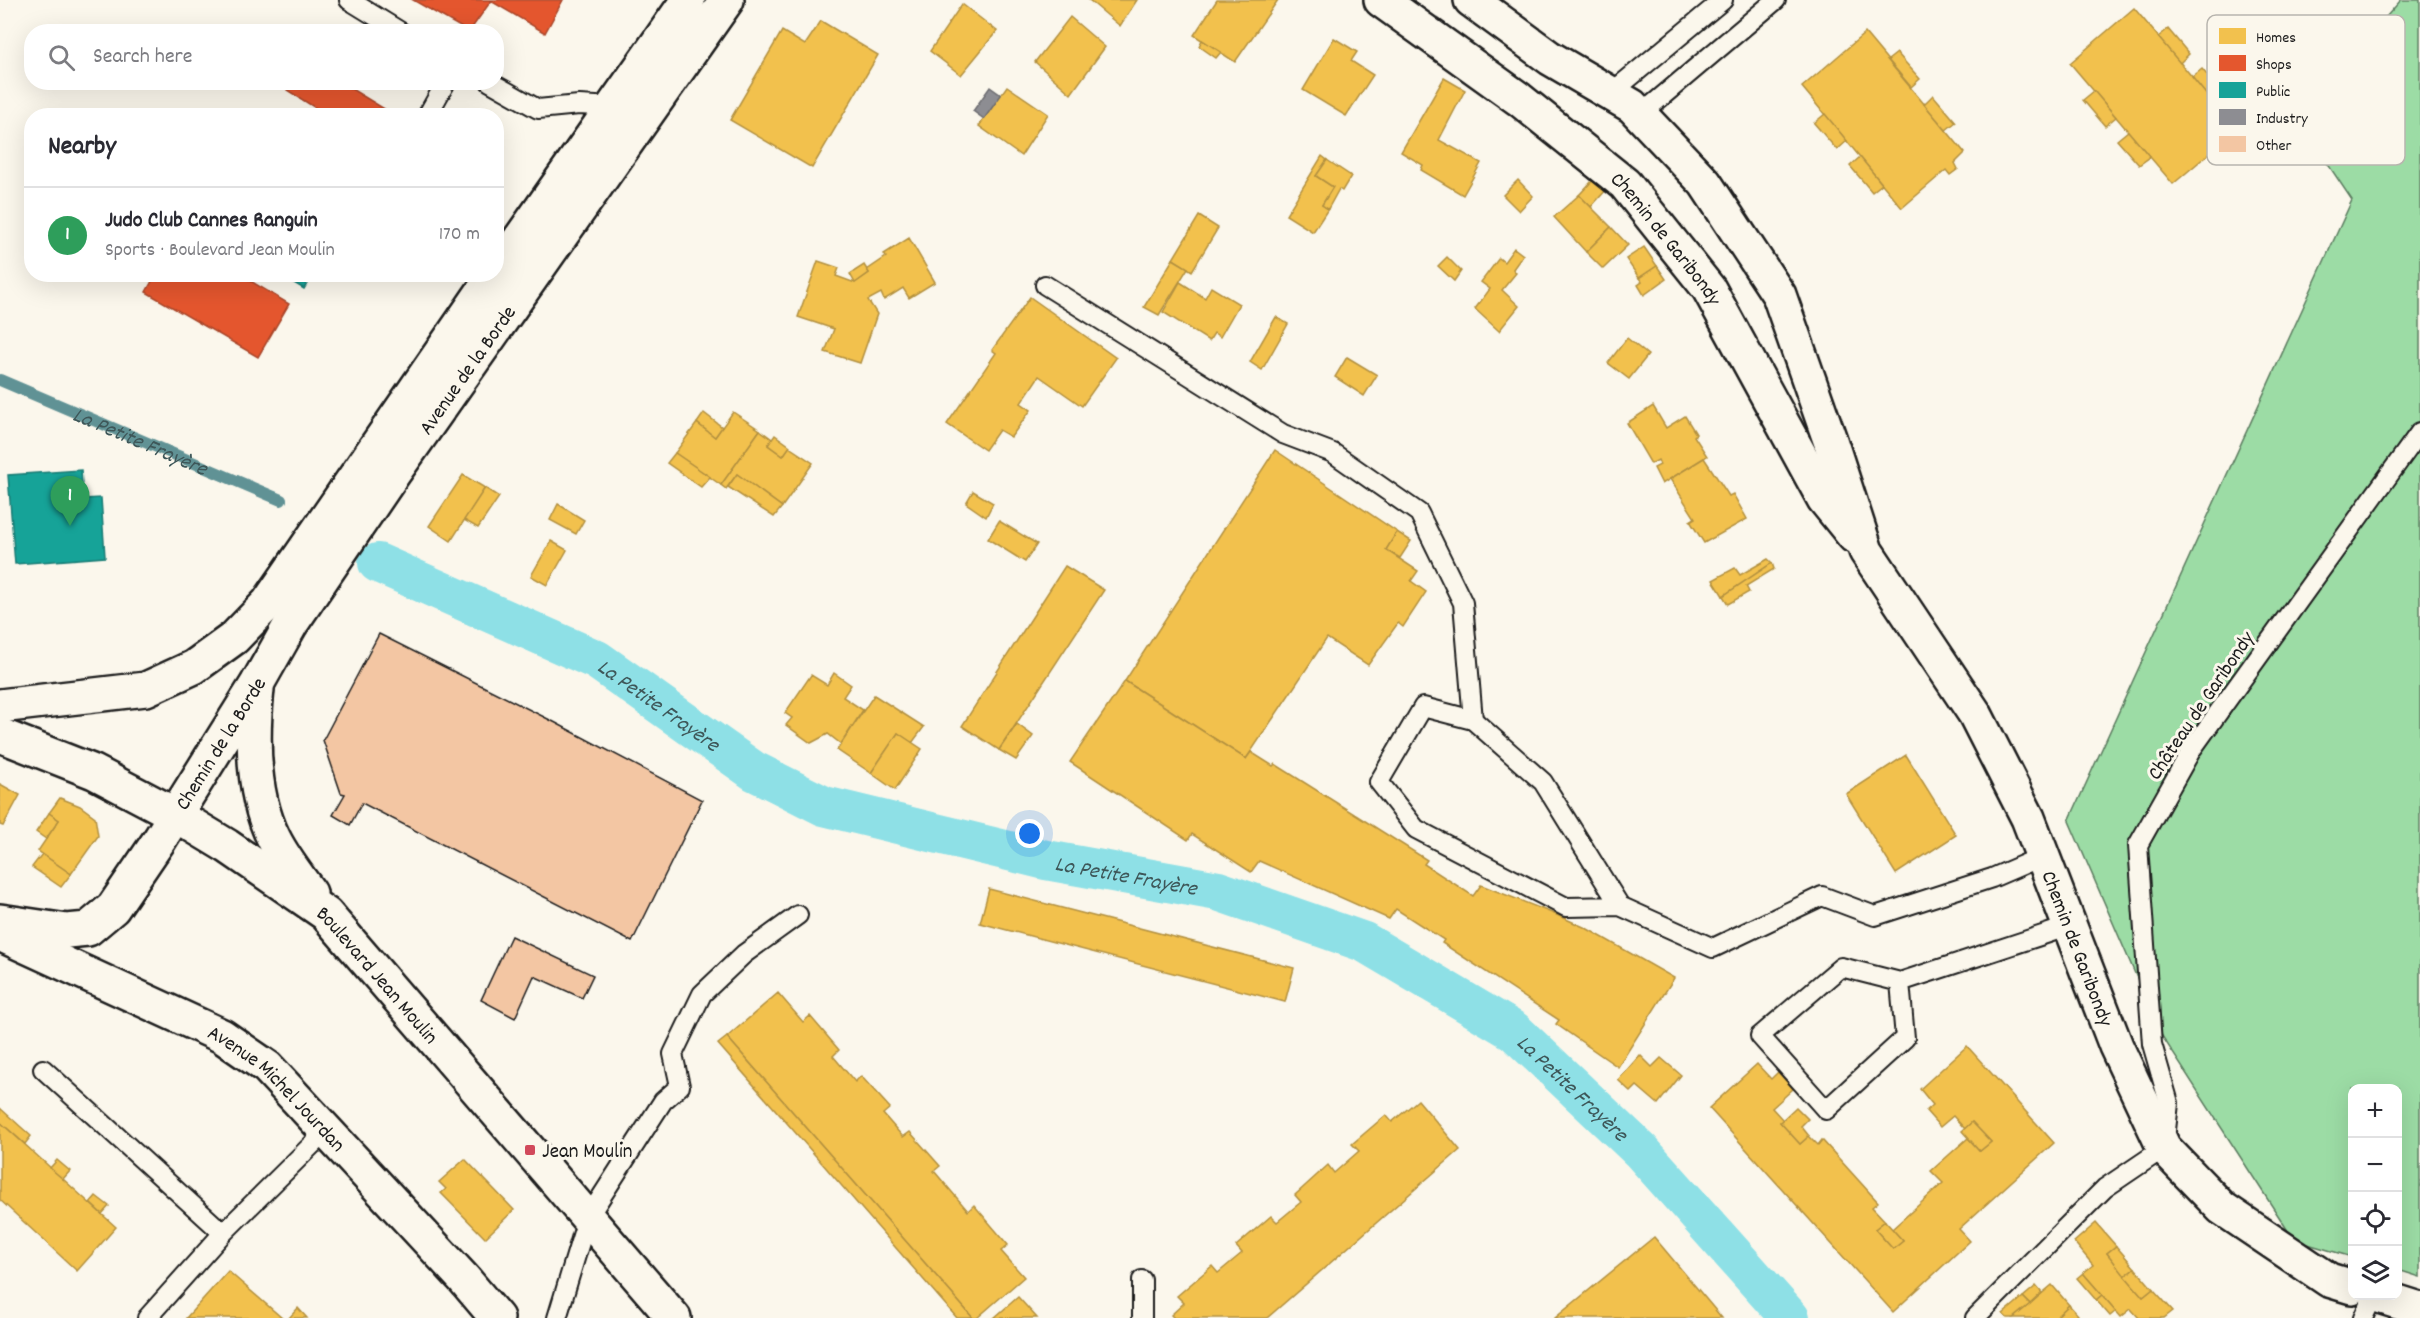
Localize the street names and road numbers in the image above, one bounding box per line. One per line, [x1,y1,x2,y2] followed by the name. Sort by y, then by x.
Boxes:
[1603,166,1728,312] street label: Chemin de Garibondy
[413,300,525,442] street label: Avenue de la Borde
[2141,626,2264,787] street label: Château de Garibondy
[170,673,276,817] street label: Chemin de la Borde
[2032,867,2119,1032] street label: Chemin de Garibondy
[310,900,444,1052] street label: Boulevard Jean Moulin
[202,1019,351,1160] street label: Avenue Michel Jourdan

